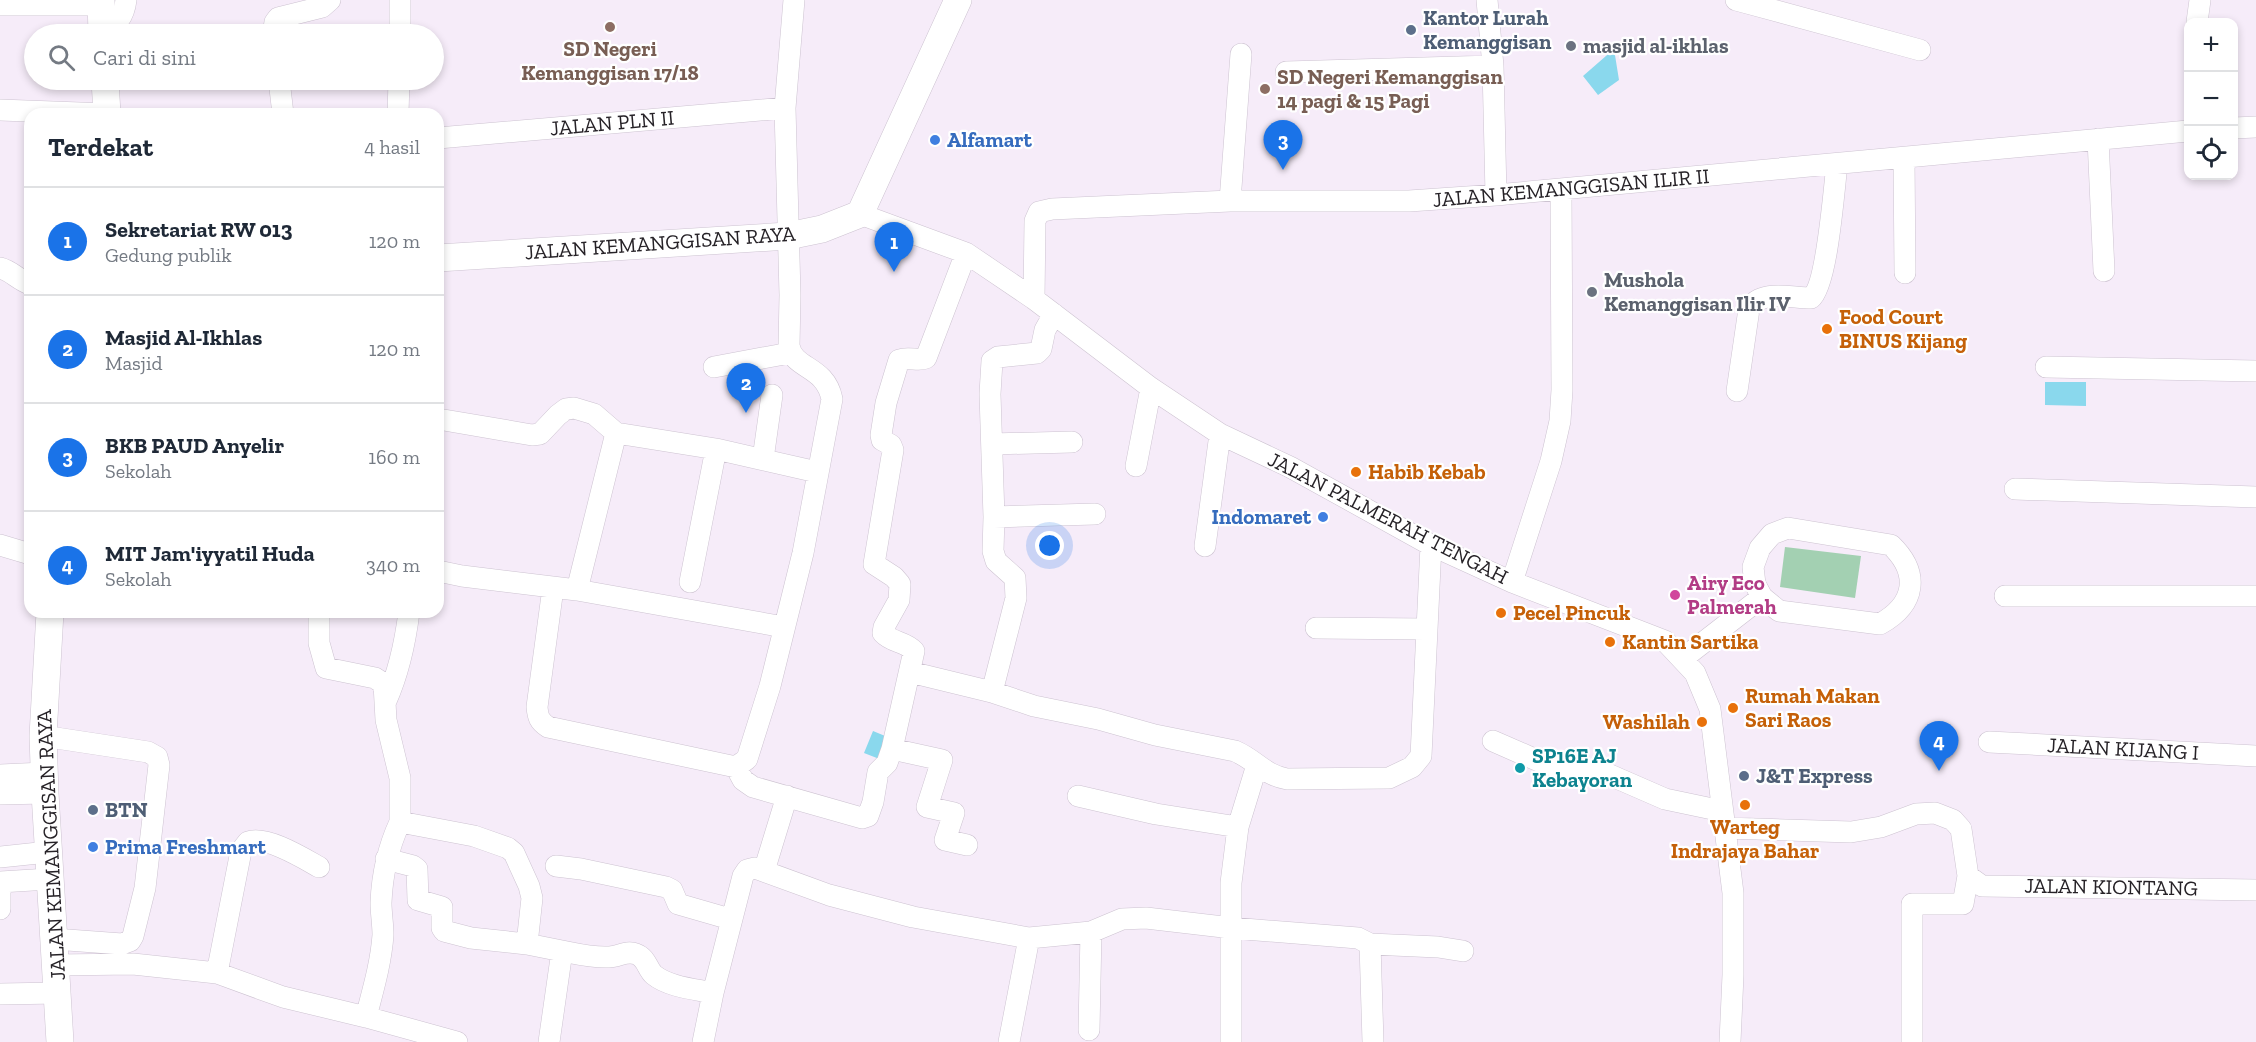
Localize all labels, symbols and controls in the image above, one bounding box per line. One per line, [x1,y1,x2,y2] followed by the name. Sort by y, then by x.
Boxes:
[1423,5,1552,54] place label: Kantor Lurah Kemanggisan
[2184,18,2238,180] map controls
[2184,18,2238,72] button: +
[603,20,617,34] marker: SD Negeri Kemanggisan 17/18
[1404,23,1418,37] marker: Kantor Lurah Kemanggisan
[24,24,444,90] search box
[1583,33,1729,58] place label: masjid al-ikhlas
[521,36,699,85] place label: SD Negeri Kemanggisan 17/18
[1564,39,1578,53] marker: masjid al-ikhlas
[45,41,78,74] icon: search
[93,44,196,71] text: Cari di sini
[1277,64,1503,113] place label: SD Negeri Kemanggisan 14 pagi & 15 Pagi
[2184,72,2238,126] button: −
[1258,82,1272,96] marker: SD Negeri Kemanggisan 14 pagi & 15 Pagi
[549,105,675,140] street label: JALAN PLN II
[1264,120,1302,170] pin: 3
[2184,126,2238,180] button: locate
[947,127,1033,152] place label: Alfamart
[48,131,153,163] text: Terdekat
[928,133,942,147] marker: Alfamart
[364,135,420,159] text: 4 hasil
[1432,163,1710,212] street label: JALAN KEMANGGISAN ILIR II
[105,216,292,243] text: Sekretariat RW 013
[524,221,797,264] street label: JALAN KEMANGGISAN RAYA
[874,222,914,272] pin: 1
[63,229,72,253] text: 1
[369,229,420,253] text: 120 m
[105,243,232,267] text: Gedung publik
[1604,267,1791,316] place label: Mushola Kemanggisan Ilir IV
[1585,285,1599,299] marker: Mushola Kemanggisan Ilir IV
[1839,304,1967,353] place label: Food Court BINUS Kijang
[1820,322,1834,336] marker: Food Court BINUS Kijang
[105,324,262,351] text: Masjid Al-Ikhlas
[62,337,73,361] text: 2
[369,337,420,361] text: 120 m
[105,351,162,375] text: Masjid
[726,364,766,413] pin: 2
[105,432,284,459] text: BKB PAUD Anyelir
[62,445,73,469] text: 3
[368,445,420,469] text: 160 m
[1264,446,1512,589] street label: JALAN PALMERAH TENGAH
[105,459,172,483] text: Sekolah
[1368,459,1486,484] place label: Habib Kebab
[1349,465,1363,479] marker: Habib Kebab
[1212,504,1312,529] place label: Indomaret
[1316,510,1330,524] marker: Indomaret
[1035,531,1064,560] your location
[105,540,315,567] text: MIT Jam'iyyatil Huda
[62,553,73,577] text: 4
[366,553,420,577] text: 340 m
[105,567,172,591] text: Sekolah
[1687,570,1777,619] place label: Airy Eco Palmerah
[1668,588,1682,602] marker: Airy Eco Palmerah
[1513,600,1631,625] place label: Pecel Pincuk
[1494,606,1508,620] marker: Pecel Pincuk
[1622,629,1759,654] place label: Kantin Sartika
[1603,635,1617,649] marker: Kantin Sartika
[1745,683,1880,732] place label: Rumah Makan Sari Raos
[1726,701,1740,715] marker: Rumah Makan Sari Raos
[31,709,70,981] street label: JALAN KEMANGGISAN RAYA
[1603,709,1690,734] place label: Washilah
[1695,715,1709,729] marker: Washilah
[1920,722,1958,771] pin: 4
[2047,732,2199,765] street label: JALAN KIJANG I
[1532,743,1633,792] place label: SP16E AJ Kebayoran
[1513,761,1527,775] marker: SP16E AJ Kebayoran
[1756,763,1873,788] place label: J&T Express
[1737,769,1751,783] marker: J&T Express
[105,797,148,822] place label: BTN
[1738,798,1752,812] marker: Warteg Indrajaya Bahar
[86,803,100,817] marker: BTN
[1671,814,1819,863] place label: Warteg Indrajaya Bahar
[105,834,266,859] place label: Prima Freshmart
[86,840,100,854] marker: Prima Freshmart
[2024,872,2198,901] street label: JALAN KIONTANG

